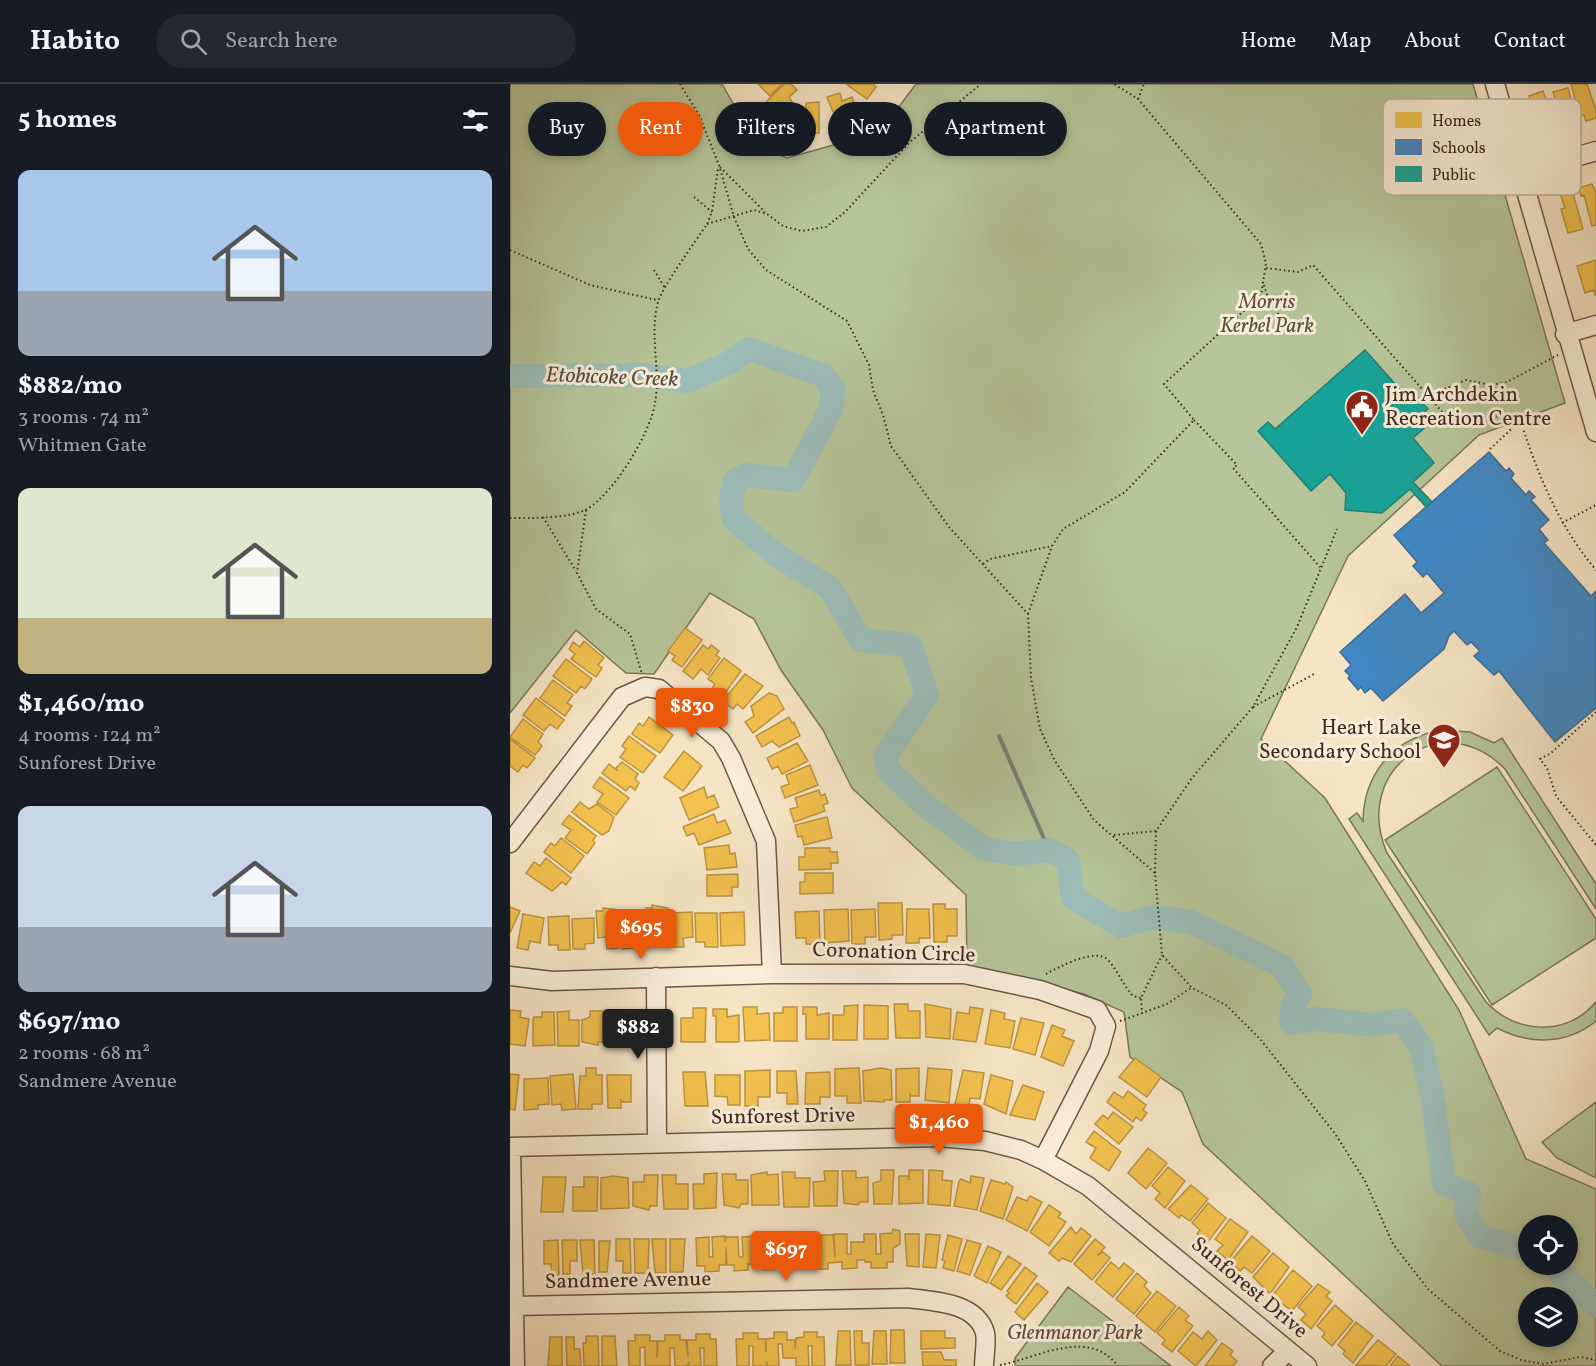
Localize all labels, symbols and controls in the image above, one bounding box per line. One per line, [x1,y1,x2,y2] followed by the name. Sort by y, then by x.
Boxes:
[156,14,576,68] search box
[30,22,120,61] text: Habito
[177,25,210,58] icon: search
[225,26,338,57] text: Search here
[1241,27,1296,56] text: Home
[1329,27,1371,56] text: Map
[1404,27,1461,56] text: About
[1494,27,1566,56] text: Contact
[1383,99,1581,195] legend
[18,102,117,138] text: 5 homes
[528,102,606,156] chip: Buy
[618,102,703,156] chip: Rent
[715,102,816,156] chip: Filters
[828,102,912,156] chip: New
[924,102,1067,156] chip: Apartment
[459,104,492,137] icon: filters
[1432,111,1481,133] text: Homes
[1432,138,1486,160] text: Schools
[1432,165,1476,187] text: Public
[201,209,309,317] icon: home
[1220,288,1314,341] park label: Morris Kerbel Park
[545,360,679,396] water label: Etobicoke Creek
[18,368,122,404] text: $882/mo
[1385,381,1551,434] place label: Jim Archdekin Recreation Centre
[1344,389,1380,436] public building icon: Jim Archdekin Recreation Centre
[18,404,149,432] text: 3 rooms · 74 m²
[18,432,147,460] text: Whitmen Gate
[201,527,309,635] icon: home
[18,686,144,722] text: $1,460/mo
[656,688,728,739] pin: $830
[670,693,714,721] text: $830
[1259,714,1421,767] place label: Heart Lake Secondary School
[18,722,161,750] text: 4 rooms · 124 m²
[1426,722,1462,769] school or university icon: Heart Lake Secondary School
[18,750,156,778] text: Sunforest Drive
[201,845,309,953] icon: home
[605,909,677,960] pin: $695
[620,914,662,942] text: $695
[812,936,976,970] street label: Coronation Circle
[18,1004,120,1040] text: $697/mo
[602,1009,674,1060] pin: $882
[616,1014,660,1042] text: $882
[18,1040,150,1068] text: 2 rooms · 68 m²
[18,1068,177,1096] text: Sandmere Avenue
[710,1101,856,1133] street label: Sunforest Drive
[890,1104,988,1155] pin: $1,460
[909,1109,969,1137] text: $1,460
[1518,1215,1578,1347] map controls
[1518,1215,1578,1275] button: locate
[1184,1230,1314,1346] street label: Sunforest Drive
[750,1231,822,1282] pin: $697
[765,1236,807,1264] text: $697
[544,1265,712,1297] street label: Sandmere Avenue
[1518,1287,1578,1347] button: layers
[1007,1319,1143,1348] park label: Glenmanor Park

